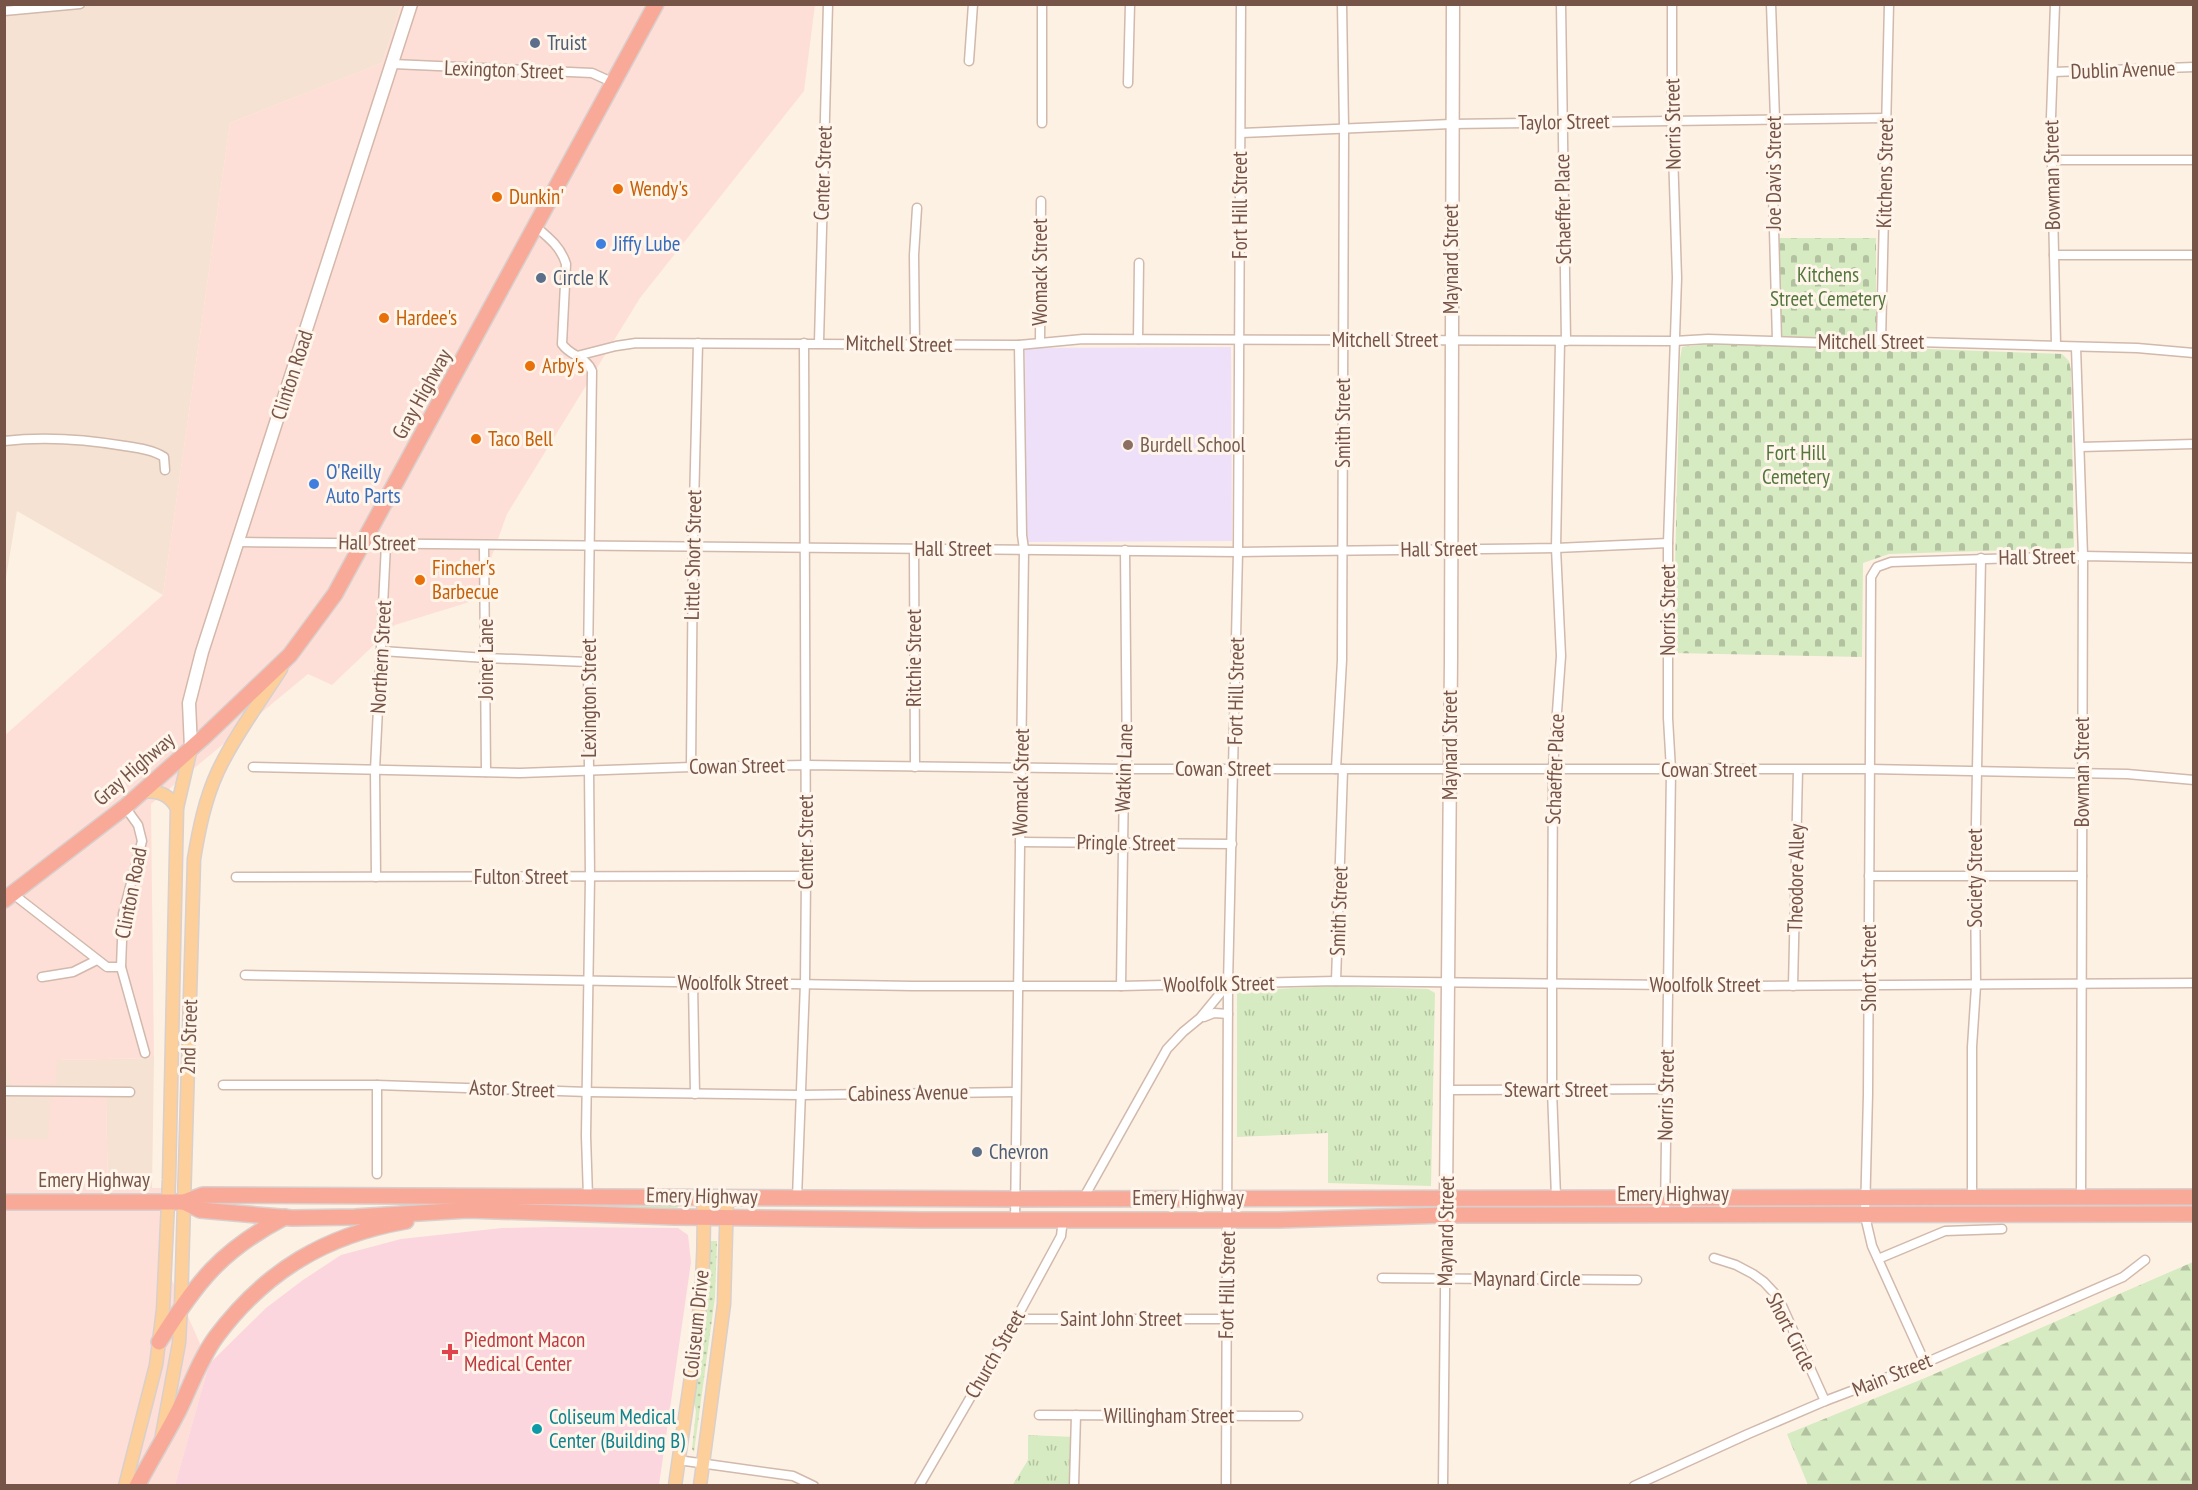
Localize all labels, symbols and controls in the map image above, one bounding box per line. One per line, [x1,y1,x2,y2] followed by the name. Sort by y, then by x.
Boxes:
[547,29,587,56] place label: Truist
[528,36,542,50] marker: Truist
[444,54,564,85] street label: Lexington Street
[2070,54,2176,85] street label: Dublin Avenue
[1658,78,1687,170] street label: Norris Street
[1518,107,1610,136] street label: Taylor Street
[1760,116,1787,231] street label: Joe Davis Street
[1870,117,1899,228] street label: Kitchens Street
[2037,119,2066,230] street label: Bowman Street
[807,125,838,221] street label: Center Street
[1226,151,1253,259] street label: Fort Hill Street
[1548,153,1577,265] street label: Schaeffer Place
[630,175,688,202] place label: Wendy's
[611,182,625,196] marker: Wendy's
[509,183,564,210] place label: Dunkin'
[490,190,504,204] marker: Dunkin'
[1437,204,1464,314] street label: Maynard Street
[1026,218,1053,326] street label: Womack Street
[612,230,680,257] place label: Jiffy Lube
[594,237,608,251] marker: Jiffy Lube
[1770,261,1886,312] park label: Kitchens Street Cemetery
[553,264,609,291] place label: Circle K
[534,271,548,285] marker: Circle K
[396,304,457,331] place label: Hardee's
[377,311,391,325] marker: Hardee's
[1332,326,1439,353] street label: Mitchell Street
[264,327,319,423] street label: Clinton Road
[1818,328,1925,355] street label: Mitchell Street
[845,329,953,358] street label: Mitchell Street
[386,344,457,444] street label: Gray Highway
[542,352,584,379] place label: Arby's
[523,359,537,373] marker: Arby's
[1329,378,1356,468] street label: Smith Street
[488,425,553,452] place label: Taco Bell
[1140,431,1246,458] place label: Burdell School
[469,432,483,446] marker: Taco Bell
[1121,438,1135,452] marker: Burdell School
[1762,439,1830,490] park label: Fort Hill Cemetery
[326,458,401,509] place label: O'Reilly Auto Parts
[307,477,321,491] marker: O'Reilly Auto Parts
[678,490,707,620] street label: Little Short Street
[338,528,416,557] street label: Hall Street
[1400,534,1478,563] street label: Hall Street
[914,535,992,562] street label: Hall Street
[1998,542,2076,571] street label: Hall Street
[432,554,499,605] place label: Fincher's Barbecue
[1654,564,1681,656] street label: Norris Street
[413,573,427,587] marker: Fincher's Barbecue
[364,600,397,714] street label: Northern Street
[900,609,927,707] street label: Ritchie Street
[472,618,499,701] street label: Joiner Lane
[1221,637,1250,745] street label: Fort Hill Street
[575,638,602,758] street label: Lexington Street
[1436,690,1463,800] street label: Maynard Street
[1539,713,1570,825] street label: Schaeffer Place
[2068,717,2095,827] street label: Bowman Street
[1108,723,1139,813] street label: Watkin Lane
[87,726,180,811] street label: Gray Highway
[1006,728,1035,836] street label: Womack Street
[689,751,785,780] street label: Cowan Street
[1175,755,1271,782] street label: Cowan Street
[1661,756,1757,783] street label: Cowan Street
[792,794,819,889] street label: Center Street
[1781,823,1810,933] street label: Theodore Alley
[1076,828,1176,857] street label: Pringle Street
[1961,828,1988,928] street label: Society Street
[108,845,153,941] street label: Clinton Road
[474,863,568,890] street label: Fulton Street
[1323,865,1354,957] street label: Smith Street
[1855,924,1882,1012] street label: Short Street
[677,969,789,996] street label: Woolfolk Street
[1163,969,1275,998] street label: Woolfolk Street
[1649,971,1761,998] street label: Woolfolk Street
[174,998,203,1075] street label: 2nd Street
[1651,1049,1680,1141] street label: Norris Street
[469,1074,555,1103] street label: Astor Street
[1504,1076,1608,1103] street label: Stewart Street
[848,1078,968,1107] street label: Cabiness Avenue
[989,1138,1048,1165] place label: Chevron
[970,1145,984,1159] marker: Chevron
[38,1166,150,1193] street label: Emery Highway
[1431,1176,1460,1286] street label: Maynard Street
[1617,1180,1729,1207] street label: Emery Highway
[646,1181,758,1210] street label: Emery Highway
[1132,1184,1244,1211] street label: Emery Highway
[1212,1231,1241,1339] street label: Fort Hill Street
[1473,1265,1581,1292] street label: Maynard Circle
[676,1268,715,1379] street label: Coliseum Drive
[1760,1288,1823,1376] street label: Short Circle
[958,1304,1031,1403] street label: Church Street
[1060,1305,1182,1332] street label: Saint John Street
[464,1326,585,1377] place label: Piedmont Macon Medical Center
[441,1343,459,1361] marker: Piedmont Macon Medical Center
[1848,1346,1936,1403] street label: Main Street
[1104,1402,1234,1429] street label: Willingham Street
[549,1403,685,1454] place label: Coliseum Medical Center (Building B)
[530,1422,544,1436] marker: Coliseum Medical Center (Building B)

